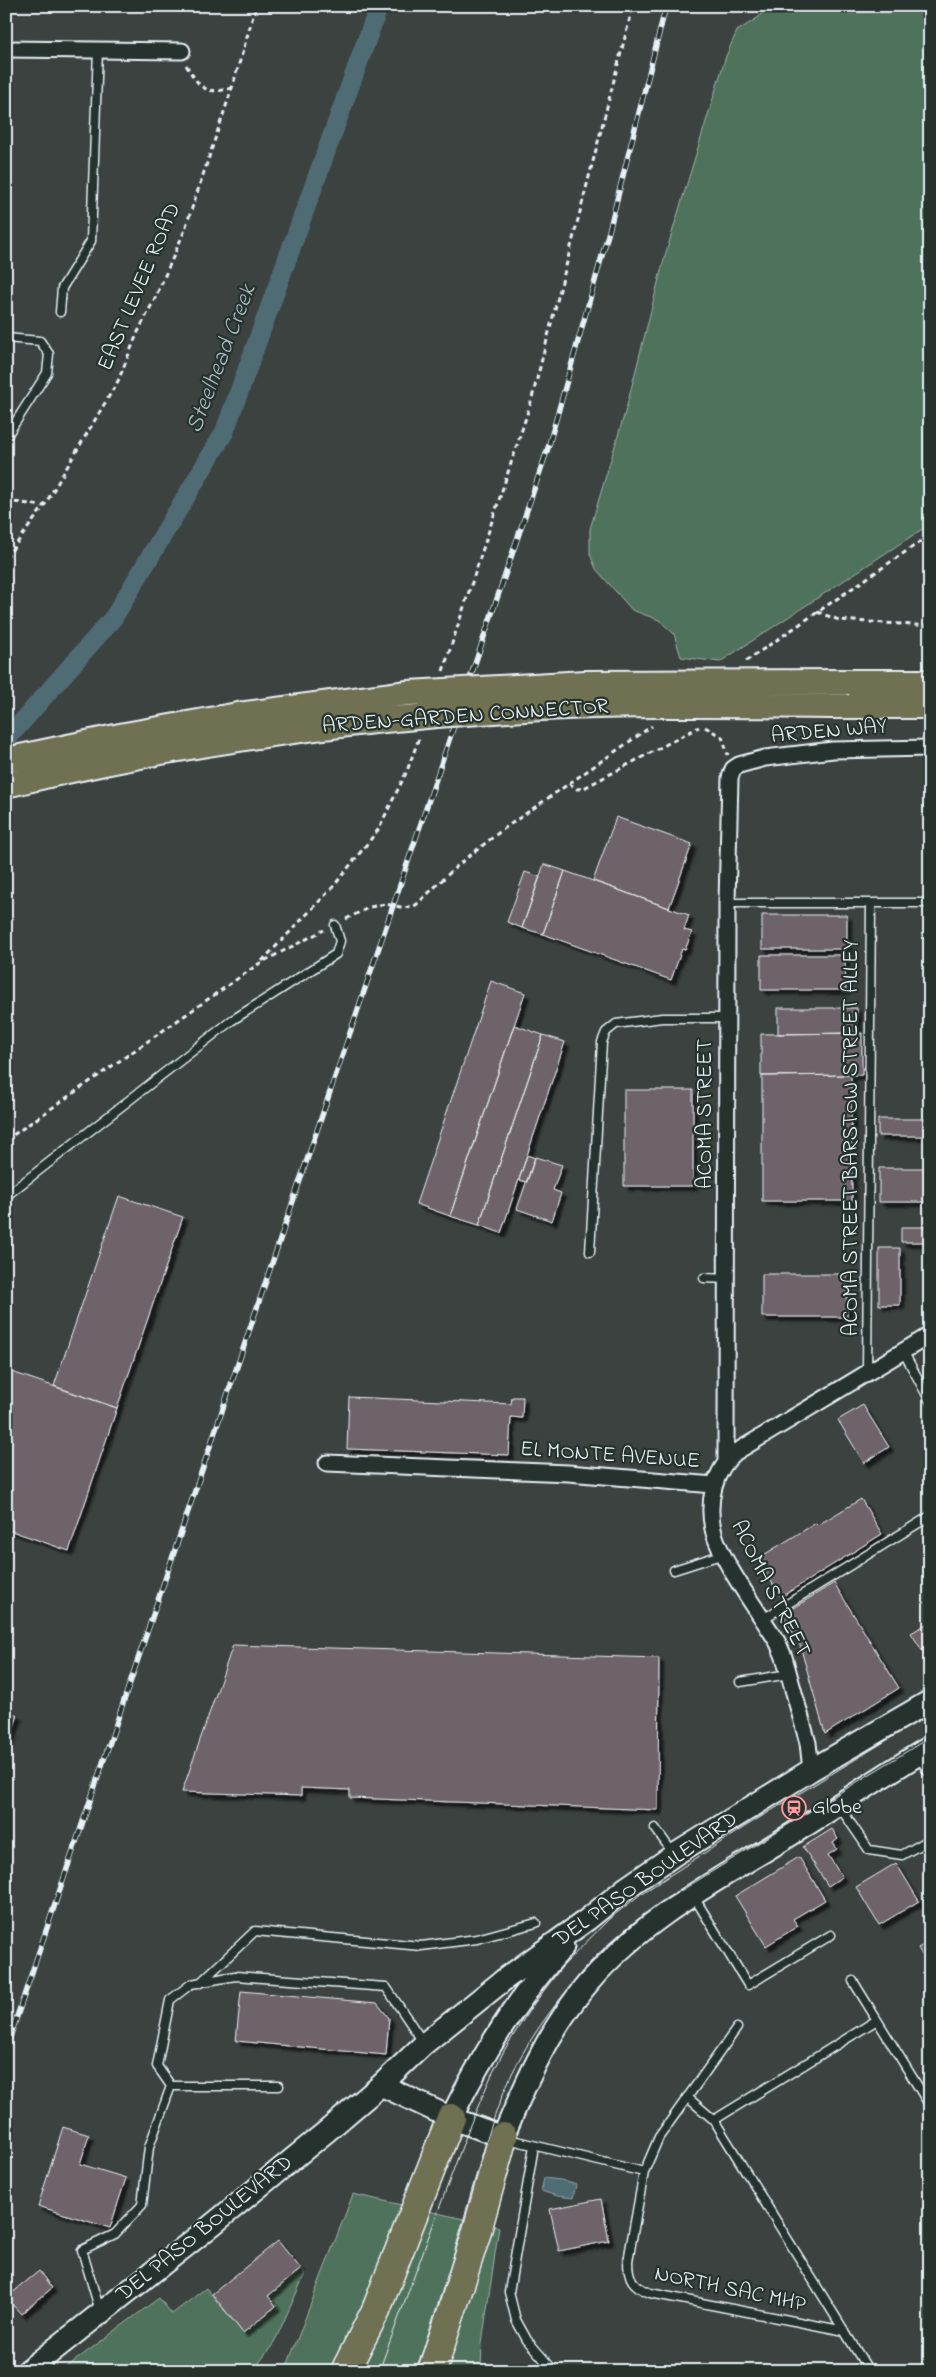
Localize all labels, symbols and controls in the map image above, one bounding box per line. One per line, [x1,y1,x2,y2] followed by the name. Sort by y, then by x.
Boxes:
[90,198,190,376] street label: EAST LEVEE ROAD
[178,278,267,438] water label: Steelhead Creek
[321,691,610,743] street label: ARDEN-GARDEN CONNECTOR
[770,711,888,753] street label: ARDEN WAY
[836,940,868,1336] street label: ACOMA STREET BARSTOW STREET ALLEY
[690,1039,722,1189] street label: ACOMA STREET
[519,1434,701,1478] street label: EL MONTE AVENUE
[722,1515,818,1663] street label: ACOMA STREET
[812,1792,862,1824] place label: Globe
[781,1795,807,1821] station icon: Globe
[546,1804,745,1956] street label: DEL PASO BOULEVARD
[109,2148,300,2311] street label: DEL PASO BOULEVARD
[651,2258,809,2322] street label: NORTH SAC MHP

